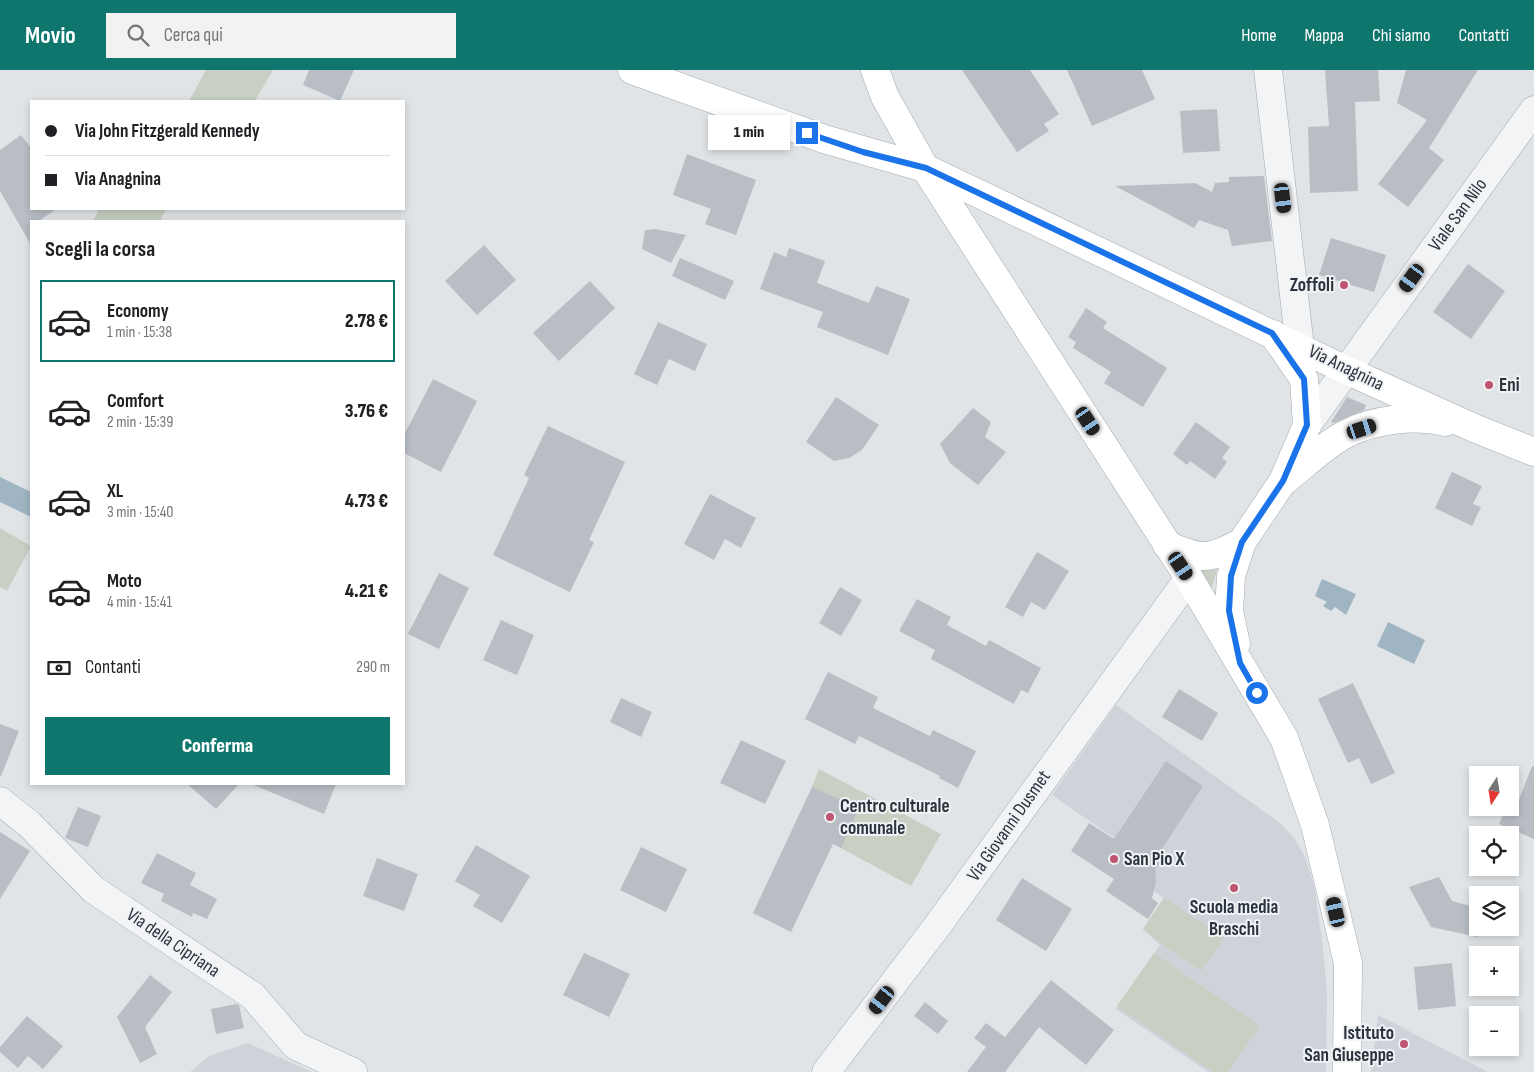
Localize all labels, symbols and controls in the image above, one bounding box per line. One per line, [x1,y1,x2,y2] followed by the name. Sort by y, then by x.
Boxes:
[106,13,456,58] search box
[25,21,76,50] text: Movio
[124,21,152,49] icon: search
[164,24,223,47] text: Cerca qui
[1241,25,1277,46] text: Home
[1305,25,1344,46] text: Mappa
[1372,25,1430,46] text: Chi siamo
[1458,25,1509,46] text: Contatti
[707,116,790,150] callout: 1 min
[75,120,260,143] text: Via John Fitzgerald Kennedy
[796,122,818,144] route end
[734,123,764,142] text: 1 min
[75,168,161,191] text: Via Anagnina
[1424,174,1492,256] street label: Viale San Nilo
[1273,182,1292,214] car
[45,236,155,263] text: Scegli la corsa
[1397,261,1426,295] car
[1290,274,1334,297] place label: Zoffoli
[1338,279,1350,291] marker: Zoffoli
[47,299,92,344] icon: car
[107,300,169,323] text: Economy
[345,310,388,333] text: 2.78 €
[107,323,172,342] text: 1 min · 15:38
[1305,340,1387,396] street label: Via Anagnina
[1499,374,1520,397] place label: Eni
[1483,379,1495,391] marker: Eni
[47,389,92,434] icon: car
[107,390,164,413] text: Comfort
[345,400,388,423] text: 3.76 €
[1073,404,1102,438] car
[107,413,173,432] text: 2 min · 15:39
[1345,417,1378,441] car
[47,479,92,524] icon: car
[107,480,123,503] text: XL
[345,490,388,513] text: 4.73 €
[107,503,173,522] text: 3 min · 15:40
[1166,549,1195,583] car
[47,569,92,614] icon: car
[107,570,142,593] text: Moto
[345,580,388,603] text: 4.21 €
[107,593,172,612] text: 4 min · 15:41
[45,654,73,682] icon: cash
[85,656,141,679] text: Contanti
[356,658,390,677] text: 290 m
[1246,682,1268,704] route start
[45,717,390,775] button: Conferma
[962,766,1056,886] street label: Via Giovanni Dusmet
[1469,766,1519,816] north arrow
[1469,766,1519,1056] map controls
[840,795,950,840] place label: Centro culturale comunale
[824,811,836,823] marker: Centro culturale comunale
[1469,826,1519,876] button: locate
[1124,848,1184,871] place label: San Pio X
[1108,853,1120,865] marker: San Pio X
[1228,882,1240,894] marker: Scuola media Braschi
[1469,886,1519,936] button: layers
[1190,896,1278,941] place label: Scuola media Braschi
[1325,896,1346,928] car
[122,903,224,983] street label: Via della Cipriana
[1469,946,1519,996] button: +
[866,984,897,1016] car
[1469,1006,1519,1056] button: −
[1304,1022,1394,1067] place label: Istituto San Giuseppe
[1398,1038,1410,1050] marker: Istituto San Giuseppe

